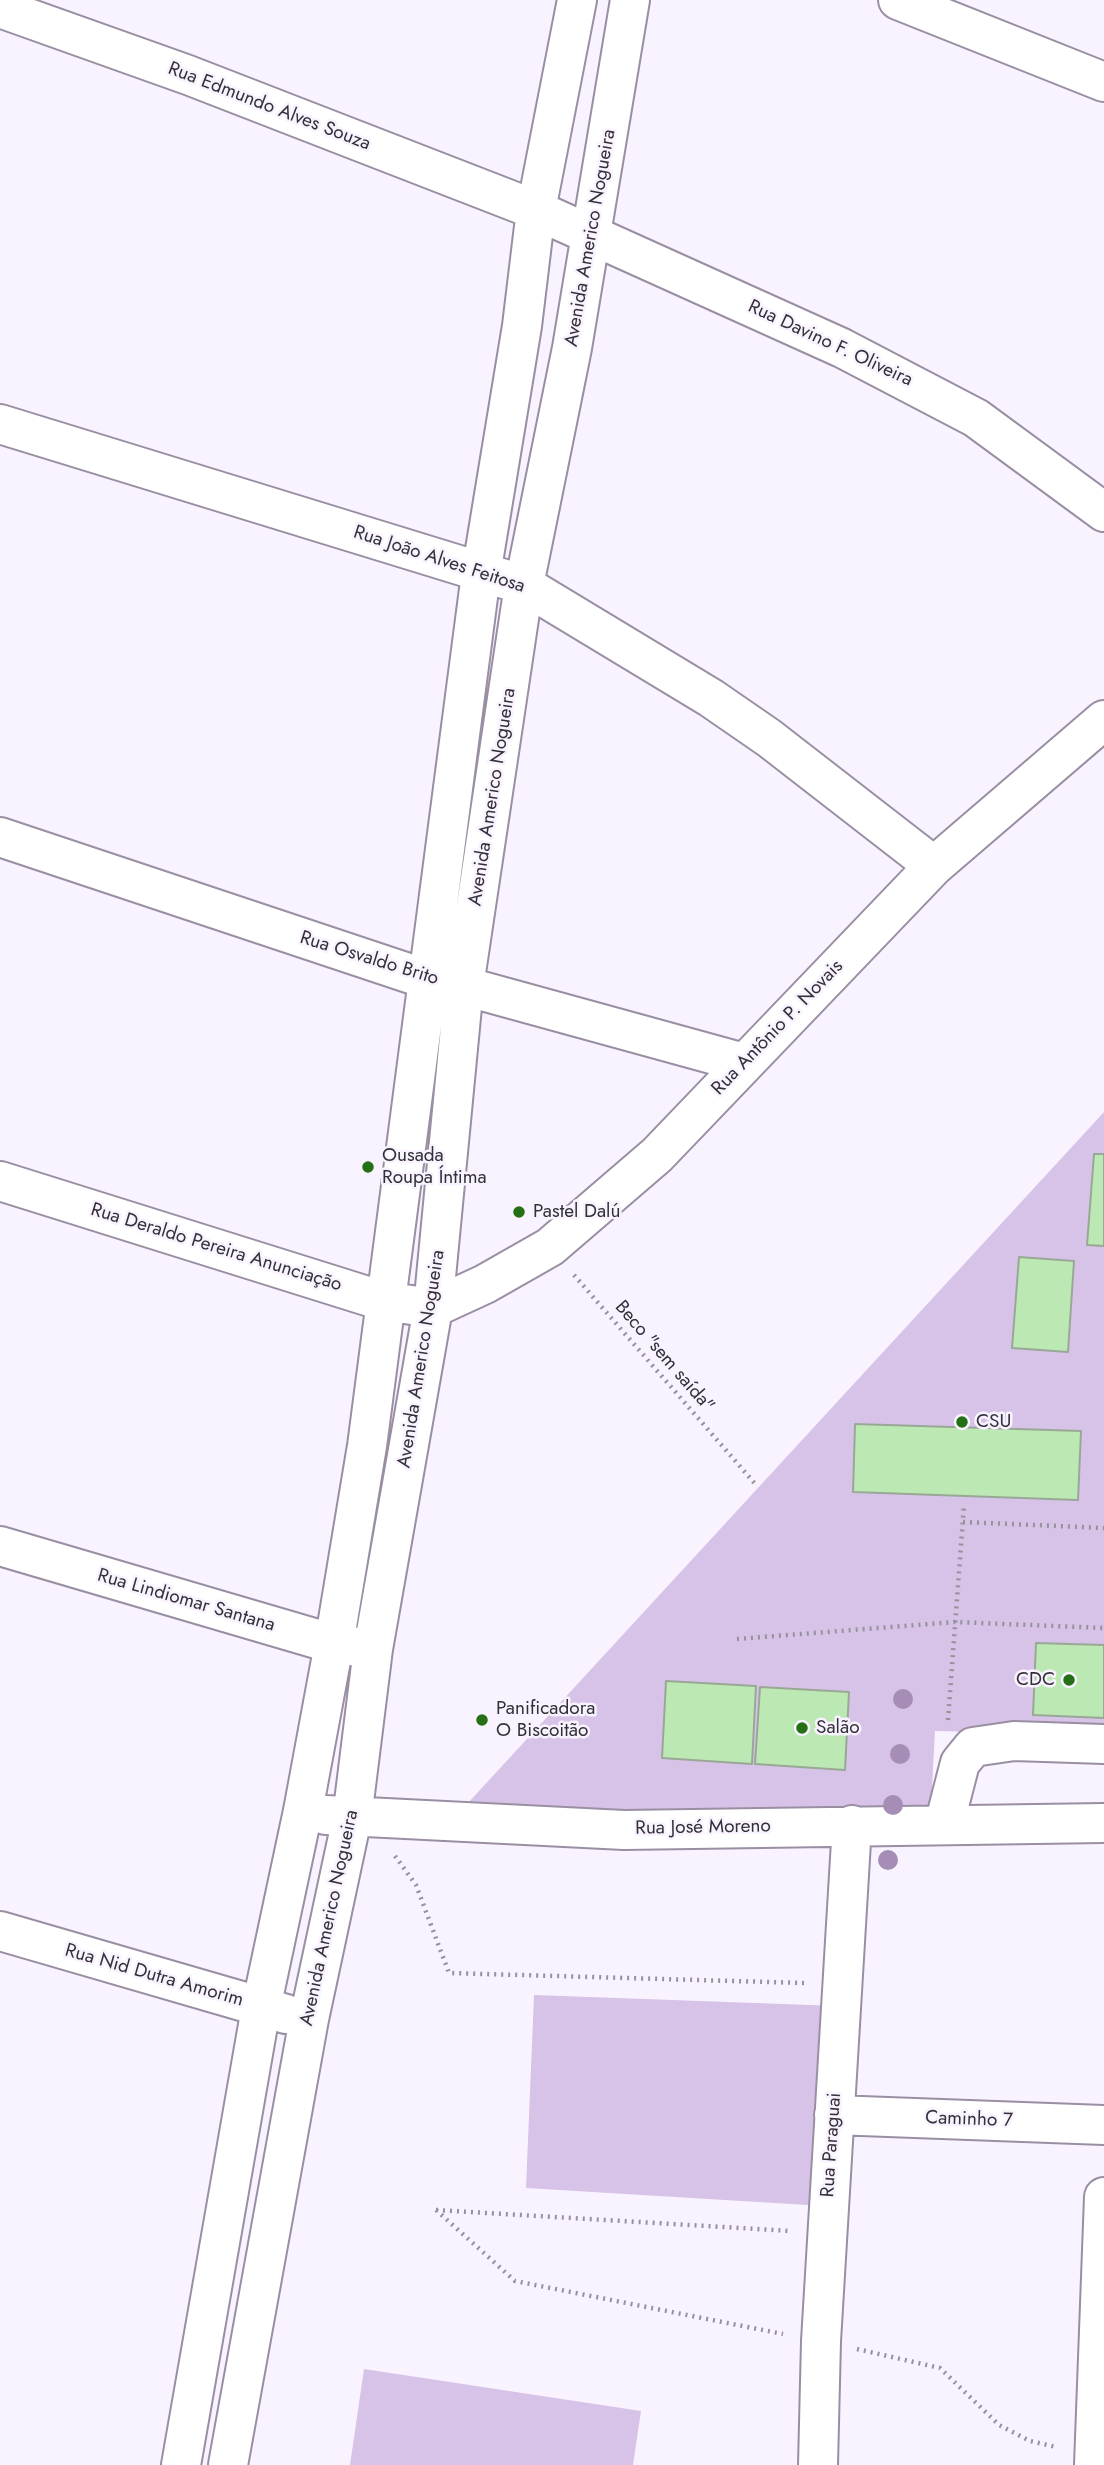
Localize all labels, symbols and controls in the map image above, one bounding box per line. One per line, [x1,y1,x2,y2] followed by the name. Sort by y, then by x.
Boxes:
[164,58,374,156] street label: Rua Edmundo Alves Souza
[561,128,621,348] street label: Avenida Americo Nogueira
[744,296,916,392] street label: Rua Davino F. Oliveira
[350,521,528,599] street label: Rua João Alves Feitosa
[465,687,521,907] street label: Avenida Americo Nogueira
[297,927,441,991] street label: Rua Osvaldo Brito
[708,956,848,1100] street label: Rua Antônio P. Novais
[382,1145,487,1189] place label: Ousada Roupa Íntima
[360,1159,376,1175] marker: Ousada Roupa Íntima
[88,1199,344,1297] street label: Rua Deraldo Pereira Anunciação
[533,1201,620,1223] place label: Pastel Dalú
[511,1204,527,1220] marker: Pastel Dalú
[394,1249,450,1469] street label: Avenida Americo Nogueira
[609,1297,719,1417] street label: Beco "sem saída"
[976,1411,1011,1433] place label: CSU
[954,1414,970,1430] marker: CSU
[95,1565,277,1637] street label: Rua Lindiomar Santana
[1016,1669,1055,1691] place label: CDC
[1061,1672,1077,1688] marker: CDC
[496,1698,595,1742] place label: Panificadora O Biscoitão
[474,1712,490,1728] marker: Panificadora O Biscoitão
[816,1717,860,1739] place label: Salão
[794,1720,810,1736] marker: Salão
[296,1808,364,2028] street label: Avenida Americo Nogueira
[635,1815,771,1841] street label: Rua José Moreno
[62,1940,246,2012] street label: Rua Nid Dutra Amorim
[817,2092,847,2198] street label: Rua Paraguai
[925,2107,1013,2133] street label: Caminho 7

